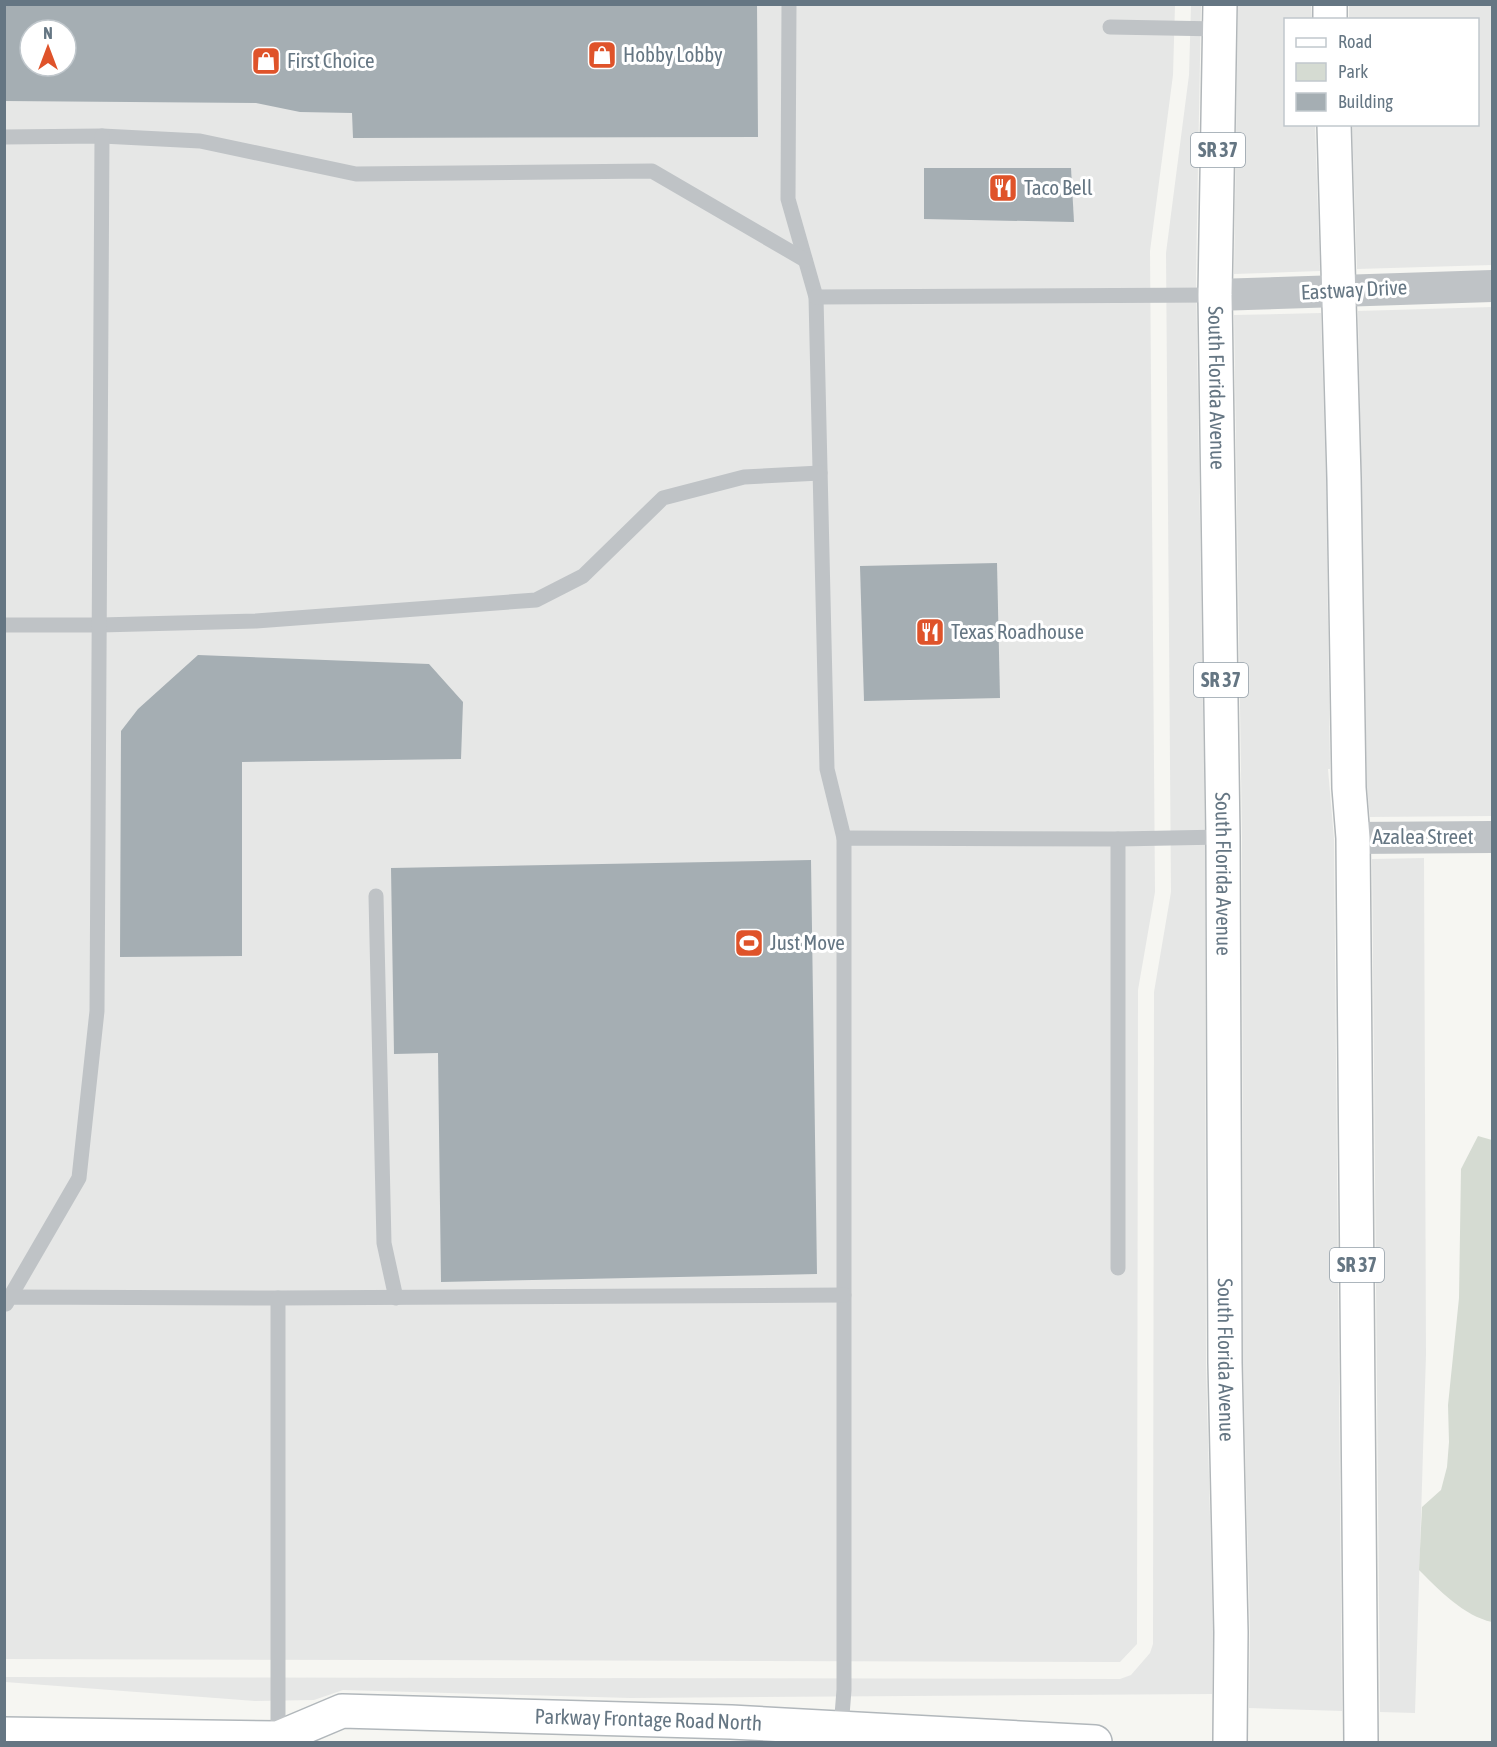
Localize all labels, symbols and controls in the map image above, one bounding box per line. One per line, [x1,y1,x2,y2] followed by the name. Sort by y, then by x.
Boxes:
[18,18,78,78] north arrow
[1284,18,1479,126] legend
[43,24,53,42] text: N
[1338,31,1372,52] text: Road
[586,39,618,71] shop icon: Hobby Lobby
[623,42,723,66] place label: Hobby Lobby
[250,45,282,77] shop icon: First Choice
[287,48,374,72] place label: First Choice
[1338,61,1368,82] text: Park
[1338,91,1393,112] text: Building
[1191,133,1245,167] road number: SR 37
[987,172,1019,204] restaurant icon: Taco Bell
[1024,175,1093,199] place label: Taco Bell
[1300,274,1408,304] street label: Eastway Drive
[1204,306,1231,470] street label: South Florida Avenue
[914,616,946,648] restaurant icon: Texas Roadhouse
[951,619,1084,643] place label: Texas Roadhouse
[1194,663,1248,697] road number: SR 37
[1211,792,1236,956] street label: South Florida Avenue
[1372,824,1474,848] street label: Azalea Street
[733,927,765,959] sports icon: Just Move
[770,930,845,954] place label: Just Move
[1330,1248,1384,1282] road number: SR 37
[1214,1278,1240,1442] street label: South Florida Avenue
[534,1703,763,1735] street label: Parkway Frontage Road North

